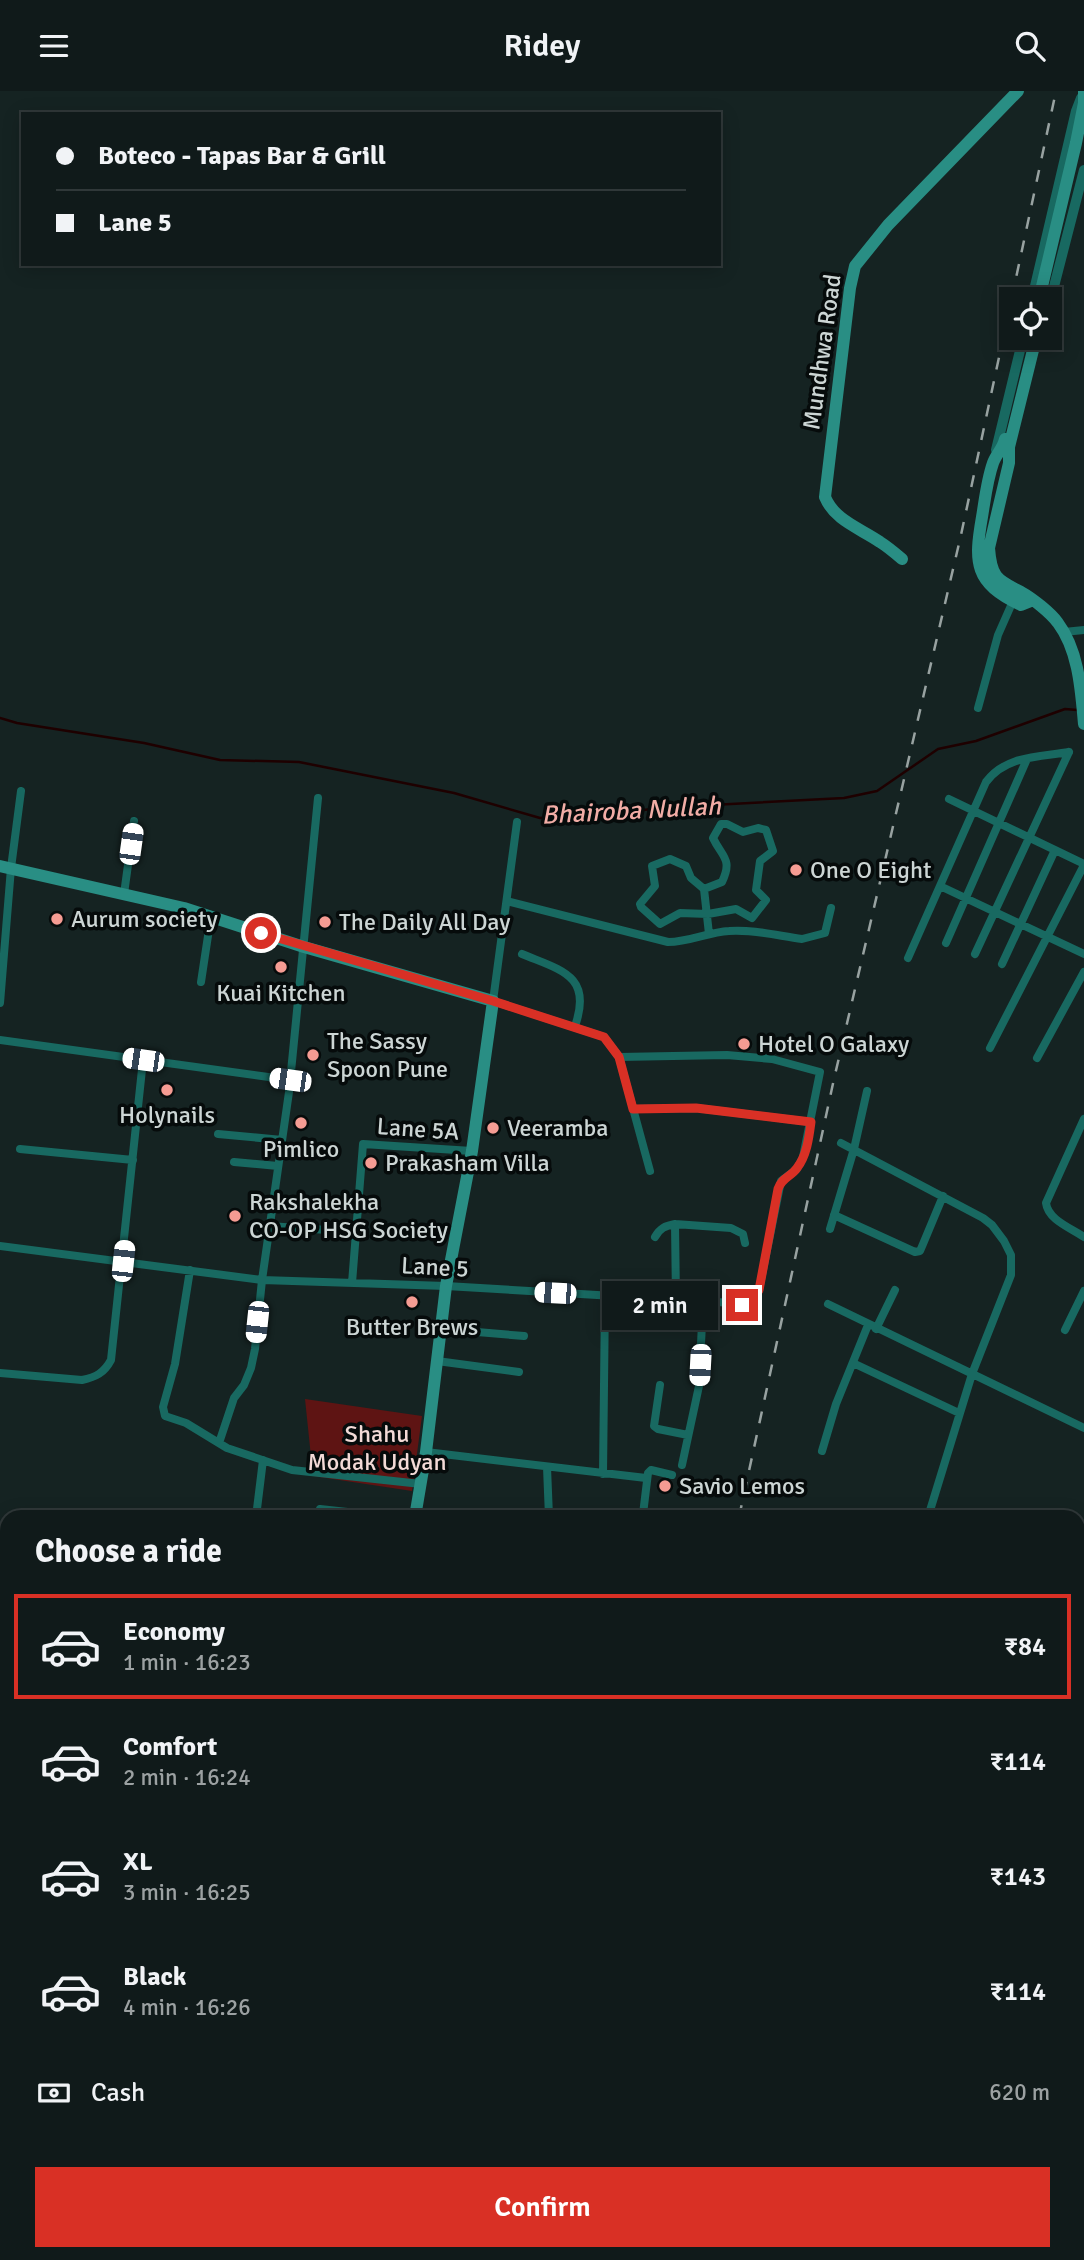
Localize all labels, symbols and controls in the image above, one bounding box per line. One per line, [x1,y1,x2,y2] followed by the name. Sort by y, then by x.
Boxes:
[504,26,580,65] text: Ridey
[35,27,73,65] icon: menu
[1011,27,1049,65] icon: search
[98,140,386,172] text: Boteco - Tapas Bar & Grill
[98,207,172,239] text: Lane 5
[796,272,848,432] street label: Mundhwa Road
[999,287,1062,350] map controls
[999,287,1062,350] button: locate
[541,790,722,832] water label: Bhairoba Nullah
[118,822,145,866] car
[810,855,931,885] place label: One O Eight
[788,862,804,878] marker: One O Eight
[71,904,218,934] place label: Aurum society
[339,907,510,937] place label: The Daily All Day
[49,911,65,927] marker: Aurum society
[317,914,333,930] marker: The Daily All Day
[245,917,277,949] route start
[273,959,289,975] marker: Kuai Kitchen
[216,978,346,1008] place label: Kuai Kitchen
[327,1026,448,1084] place label: The Sassy Spoon Pune
[758,1029,909,1059] place label: Hotel O Galaxy
[736,1036,752,1052] marker: Hotel O Galaxy
[121,1047,166,1073] car
[305,1047,321,1063] marker: The Sassy Spoon Pune
[268,1067,313,1093] car
[159,1082,175,1098] marker: Holynails
[119,1100,215,1130] place label: Holynails
[376,1111,461,1147] street label: Lane 5A
[507,1113,608,1143] place label: Veeramba
[293,1115,309,1131] marker: Pimlico
[485,1120,501,1136] marker: Veeramba
[263,1134,339,1164] place label: Pimlico
[385,1148,550,1178] place label: Prakasham Villa
[363,1155,379,1171] marker: Prakasham Villa
[249,1187,448,1245] place label: Rakshalekha CO-OP HSG Society
[227,1208,243,1224] marker: Rakshalekha CO-OP HSG Society
[111,1239,136,1283] car
[400,1250,470,1284] street label: Lane 5
[534,1281,577,1305] car
[602,1281,718,1329] callout: 2 min
[726,1289,758,1321] route end
[632,1291,688,1320] text: 2 min
[404,1294,420,1310] marker: Butter Brews
[245,1300,270,1344] car
[346,1312,478,1342] place label: Butter Brews
[689,1343,712,1387] car
[307,1419,447,1477] park label: Shahu Modak Udyan
[679,1471,805,1501] place label: Savio Lemos
[657,1478,673,1494] marker: Savio Lemos
[35,1532,222,1571] text: Choose a ride
[39,1615,102,1678] icon: car
[123,1616,225,1648] text: Economy
[1004,1631,1046,1663] text: ₹84
[123,1648,251,1677] text: 1 min · 16:23
[39,1730,102,1793] icon: car
[123,1731,217,1763] text: Comfort
[990,1746,1046,1778] text: ₹114
[123,1763,251,1792] text: 2 min · 16:24
[39,1845,102,1908] icon: car
[123,1846,153,1878] text: XL
[990,1861,1046,1893] text: ₹143
[123,1878,251,1907] text: 3 min · 16:25
[39,1960,102,2023] icon: car
[123,1961,186,1993] text: Black
[990,1976,1046,2008] text: ₹114
[123,1993,251,2022] text: 4 min · 16:26
[35,2074,73,2112] icon: cash
[91,2077,145,2109] text: Cash
[989,2078,1050,2107] text: 620 m
[35,2167,1050,2247] button: Confirm

